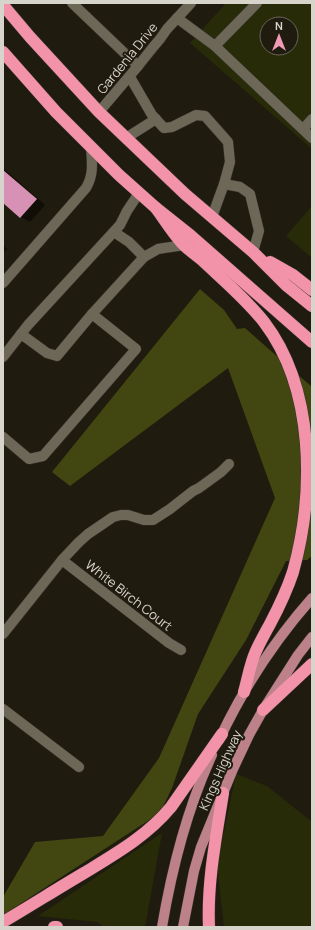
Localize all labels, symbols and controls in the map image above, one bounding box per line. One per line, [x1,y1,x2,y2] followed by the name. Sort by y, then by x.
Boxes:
[259,16,299,56] north arrow
[93,18,162,97] street label: Gardenia Drive
[275,18,283,33] text: N
[82,555,176,635] street label: White Birch Court
[194,727,246,813] street label: Kings Highway

